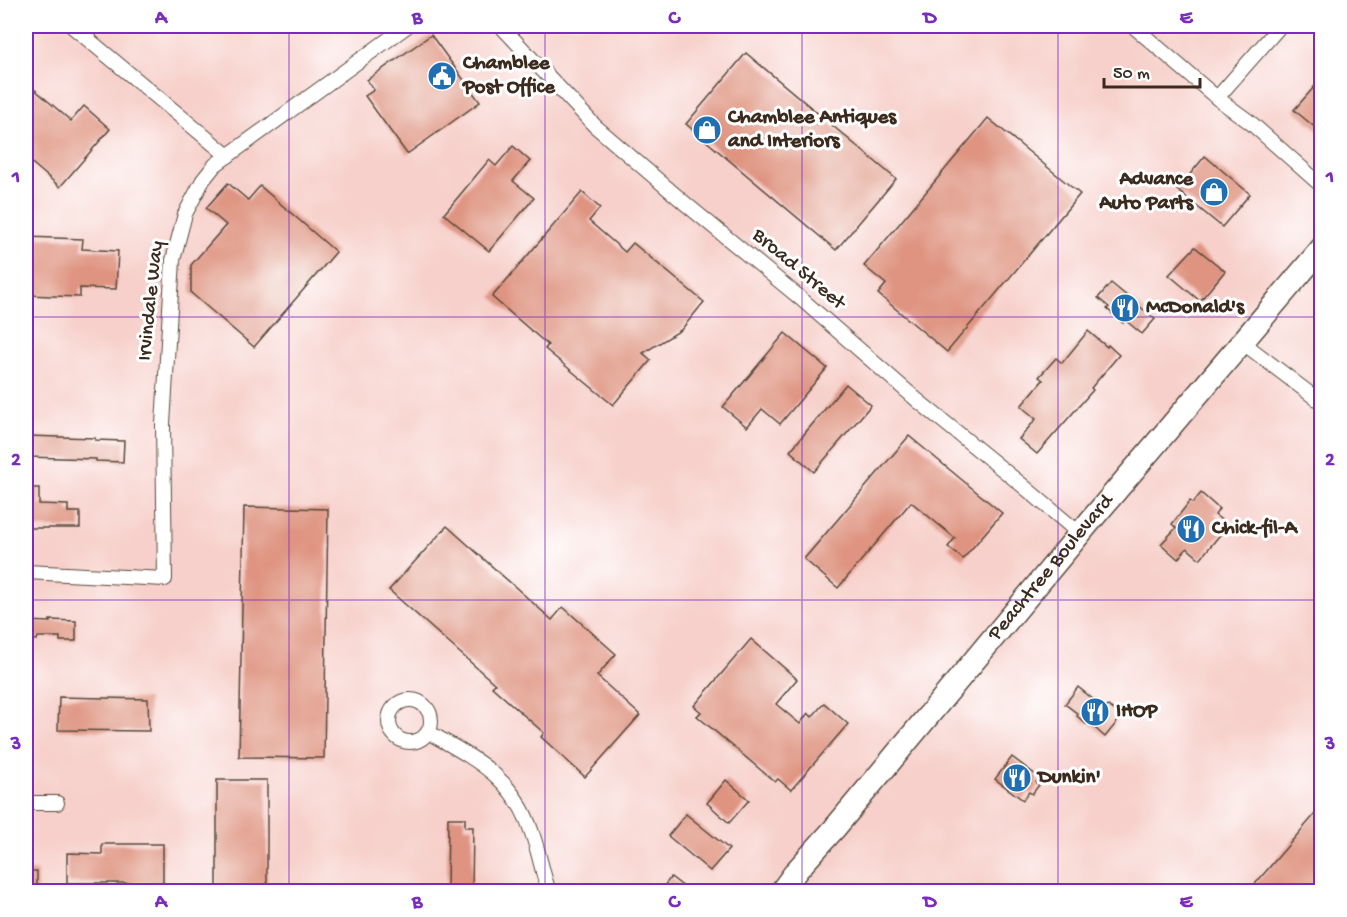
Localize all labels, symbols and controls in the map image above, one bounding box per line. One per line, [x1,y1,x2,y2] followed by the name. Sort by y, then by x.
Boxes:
[154,8,169,31] text: A
[411,8,423,31] text: B
[668,8,682,31] text: C
[921,8,937,31] text: D
[1180,8,1194,31] text: E
[1104,51,1200,89] scale bar
[462,52,556,101] place label: Chamblee Post Office
[426,60,458,92] public building icon: Chamblee Post Office
[1113,64,1150,85] text: 50 m
[727,106,897,155] place label: Chamblee Antiques and Interiors
[691,114,723,146] shop icon: Chamblee Antiques and Interiors
[11,167,20,190] text: 1
[1325,167,1334,190] text: 1
[1098,168,1194,217] place label: Advance Auto Parts
[1198,176,1230,208] shop icon: Advance Auto Parts
[746,223,852,318] street label: Broad Street
[133,240,171,362] street label: Irvindale Way
[1109,292,1141,324] restaurant icon: McDonald's
[1146,296,1245,321] place label: McDonald's
[11,450,21,473] text: 2
[1325,450,1335,473] text: 2
[982,489,1121,647] street label: Peachtree Boulevard
[1175,513,1207,545] restaurant icon: Chick-fil-A
[1211,517,1299,542] place label: Chick-fil-A
[1079,696,1111,728] restaurant icon: IHOP
[1116,700,1159,725] place label: IHOP
[10,734,21,757] text: 3
[1324,734,1335,757] text: 3
[1001,762,1033,794] restaurant icon: Dunkin'
[1036,766,1101,791] place label: Dunkin'
[154,892,169,915] text: A
[411,892,423,915] text: B
[668,892,682,915] text: C
[921,892,937,915] text: D
[1180,892,1194,915] text: E

